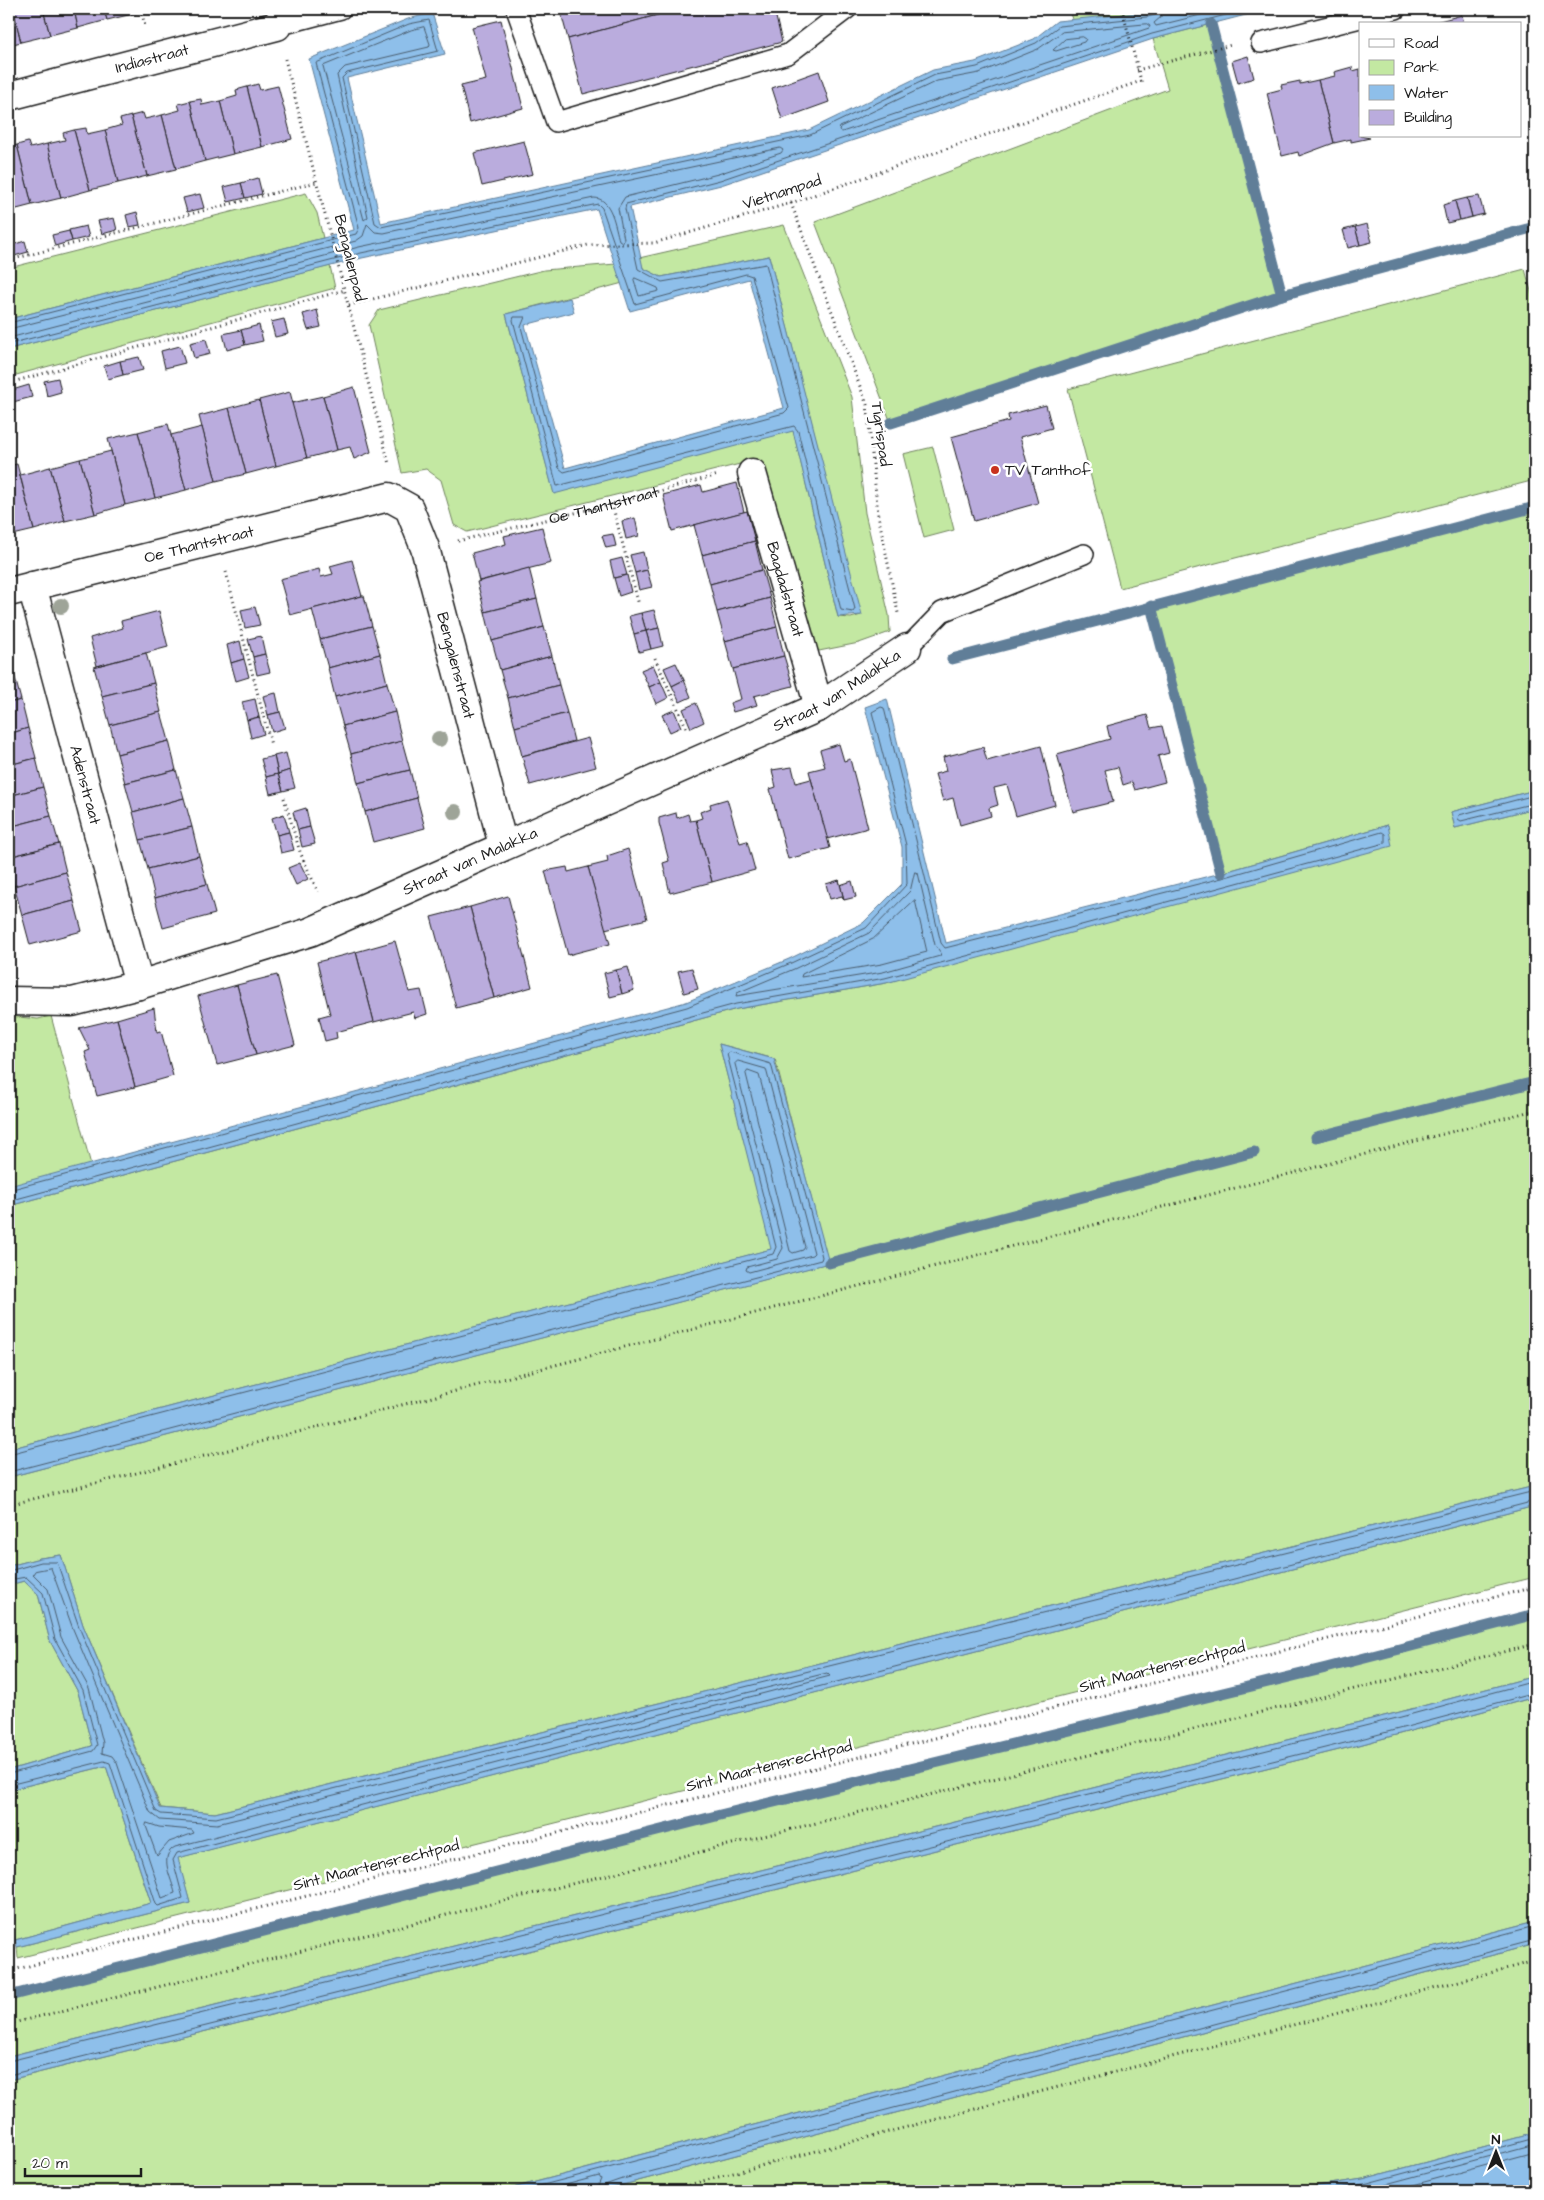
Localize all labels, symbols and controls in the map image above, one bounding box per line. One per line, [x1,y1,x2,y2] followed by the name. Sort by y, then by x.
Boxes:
[1359,22,1522,138] legend
[1404,33,1439,54] text: Road
[113,38,192,79] street label: Indiastraat
[1404,57,1439,78] text: Park
[1404,83,1448,104] text: Water
[1404,107,1452,129] text: Building
[740,169,824,215] street label: Vietnampad
[328,212,371,304] street label: Bengalenpad
[865,400,896,468] street label: Tigrispad
[1005,459,1091,481] place label: TV Tanthof
[989,464,1001,476] marker: TV Tanthof
[547,481,662,530] street label: Oe Thantstraat
[142,520,257,569] street label: Oe Thantstraat
[761,539,810,640] street label: Bagdadstraat
[431,610,481,722] street label: Bengalenstraat
[769,644,905,737] street label: Straat van Malakka
[64,743,107,828] street label: Adenstraat
[399,822,541,901] street label: Straat van Malakka
[1077,1636,1247,1698] street label: Sint Maartensrechtpad
[684,1735,854,1797] street label: Sint Maartensrechtpad
[291,1834,461,1896] street label: Sint Maartensrechtpad
[1472,2128,1522,2178] north arrow
[1492,2130,1501,2150] text: N
[25,2145,141,2177] scale bar
[32,2153,68,2174] text: 20 m

